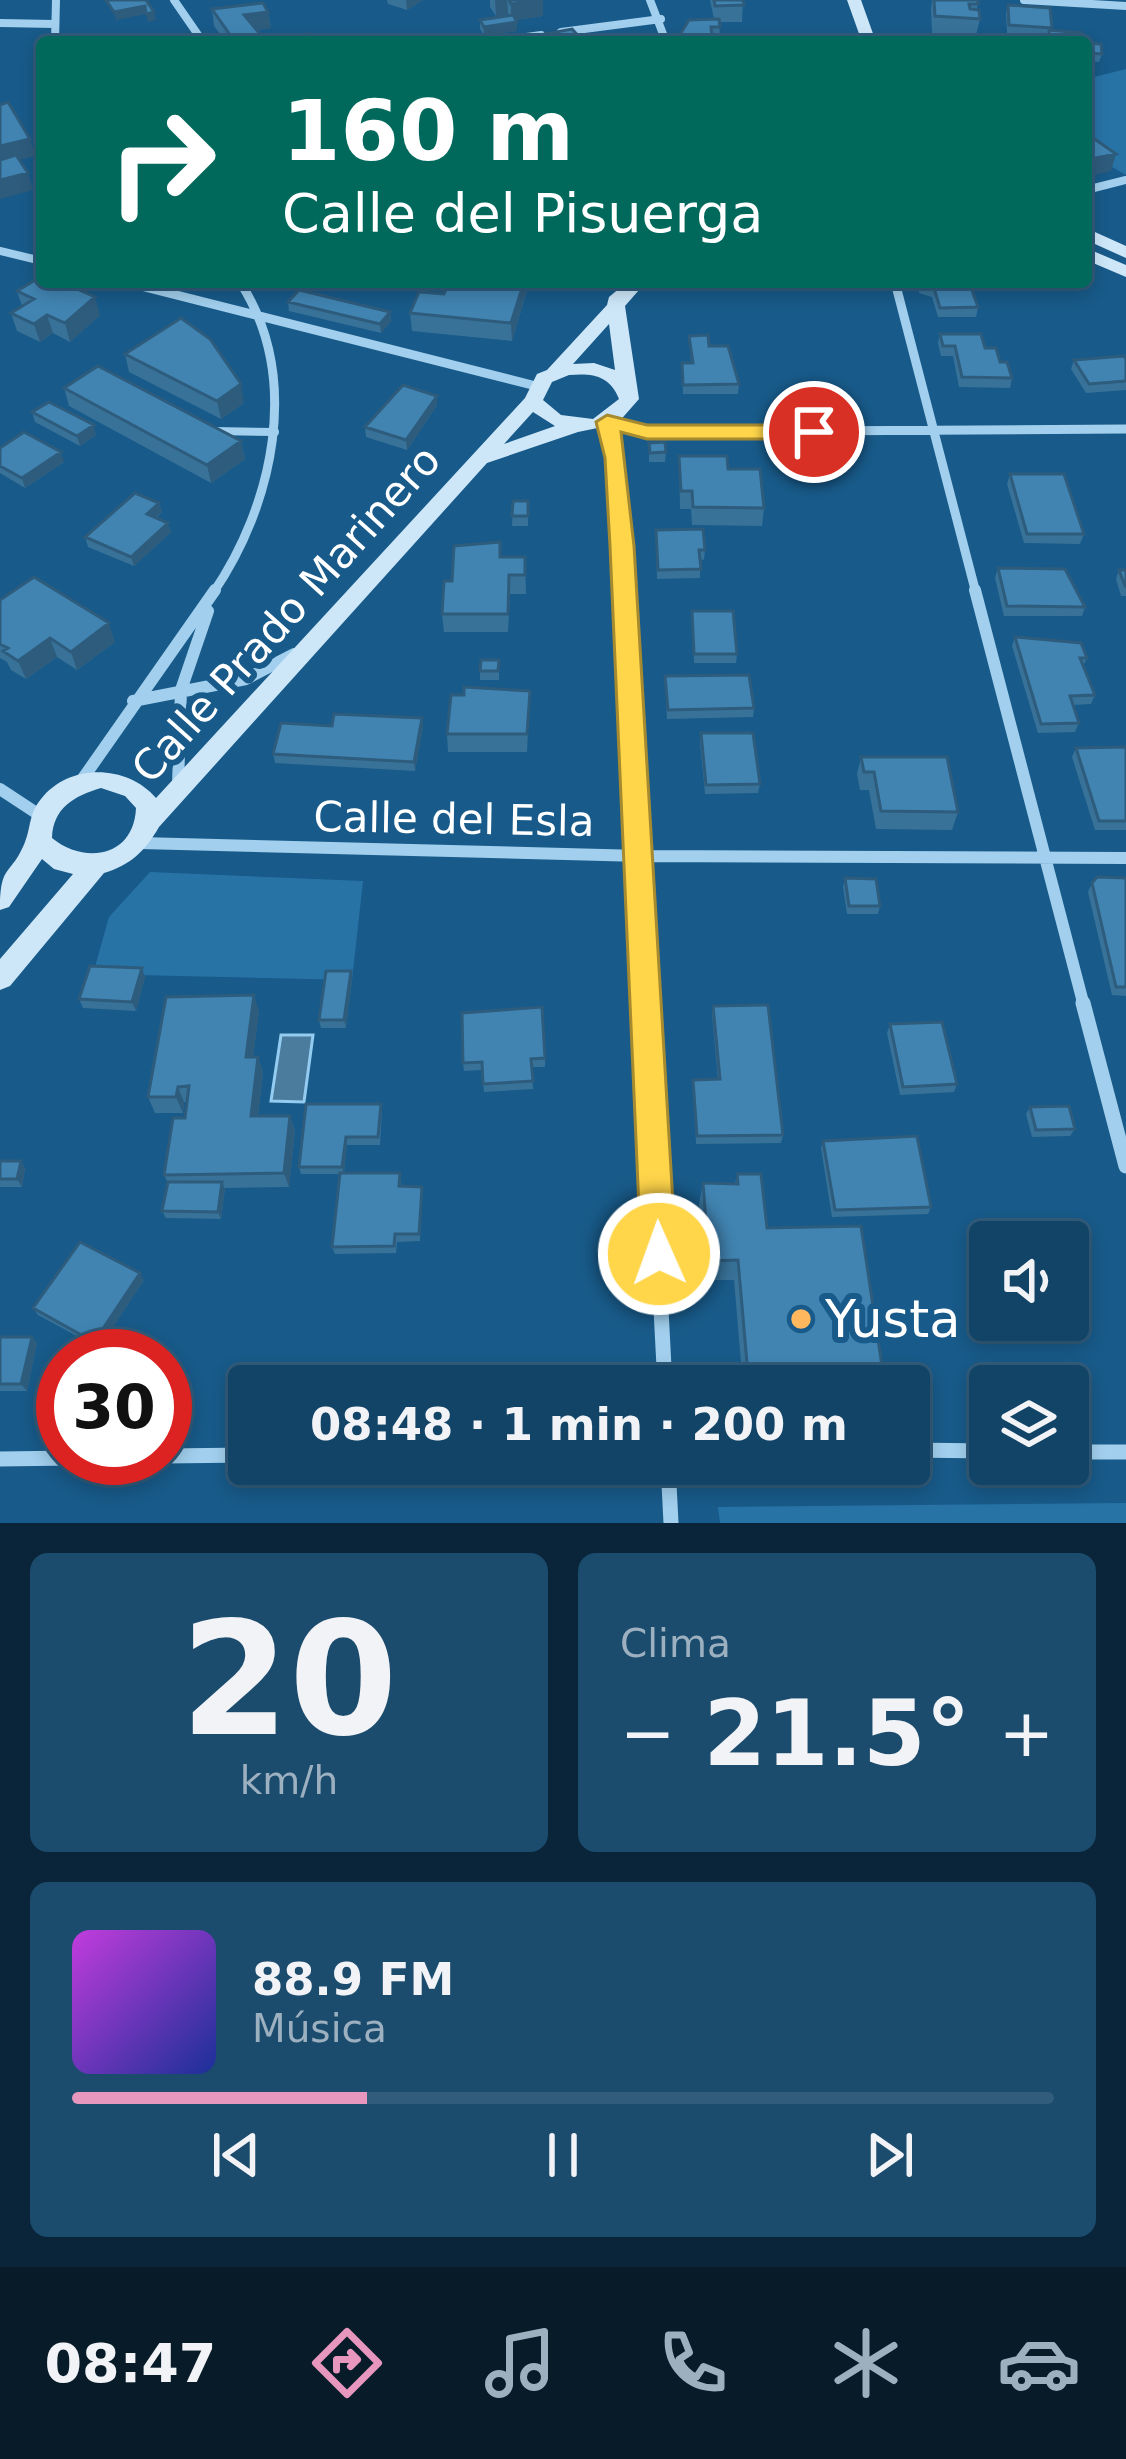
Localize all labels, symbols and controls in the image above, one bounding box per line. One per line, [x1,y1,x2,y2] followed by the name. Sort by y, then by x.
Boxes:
[282,82,574,180] text: 160 m
[84,84,240,240] icon: right
[282,182,763,245] text: Calle del Pisuerga
[763,381,865,483] pin
[781,399,847,465] icon: arrive
[122,435,450,793] street label: Calle Prado Marinero
[313,792,595,846] street label: Calle del Esla
[596,1191,722,1317] position arrow
[969,1221,1089,1485] map controls
[969,1221,1089,1341] button: sound
[824,1290,960,1349] place label: Yusta
[788,1306,814,1332] marker: Yusta
[36,1329,192,1485] speed limit sign: 30
[969,1365,1089,1485] button: layers
[310,1398,848,1451] text: 08:48 · 1 min · 200 m
[180,1589,398,1771] text: 20
[620,1621,731,1666] text: Clima
[703,1681,971,1786] text: 21.5°
[620,1695,675,1772] text: −
[999,1695,1054,1772] text: +
[240,1758,338,1803] text: km/h
[252,1953,454,2006] text: 88.9 FM
[252,2006,387,2051] text: Música
[203,2122,269,2188] icon: previous
[530,2122,596,2188] icon: pause
[857,2122,923,2188] icon: next
[305,2321,389,2405] icon: directions
[478,2321,562,2405] icon: music
[651,2321,735,2405] icon: phone
[824,2321,908,2405] icon: climate
[997,2321,1081,2405] icon: car
[45,2332,216,2395] text: 08:47

